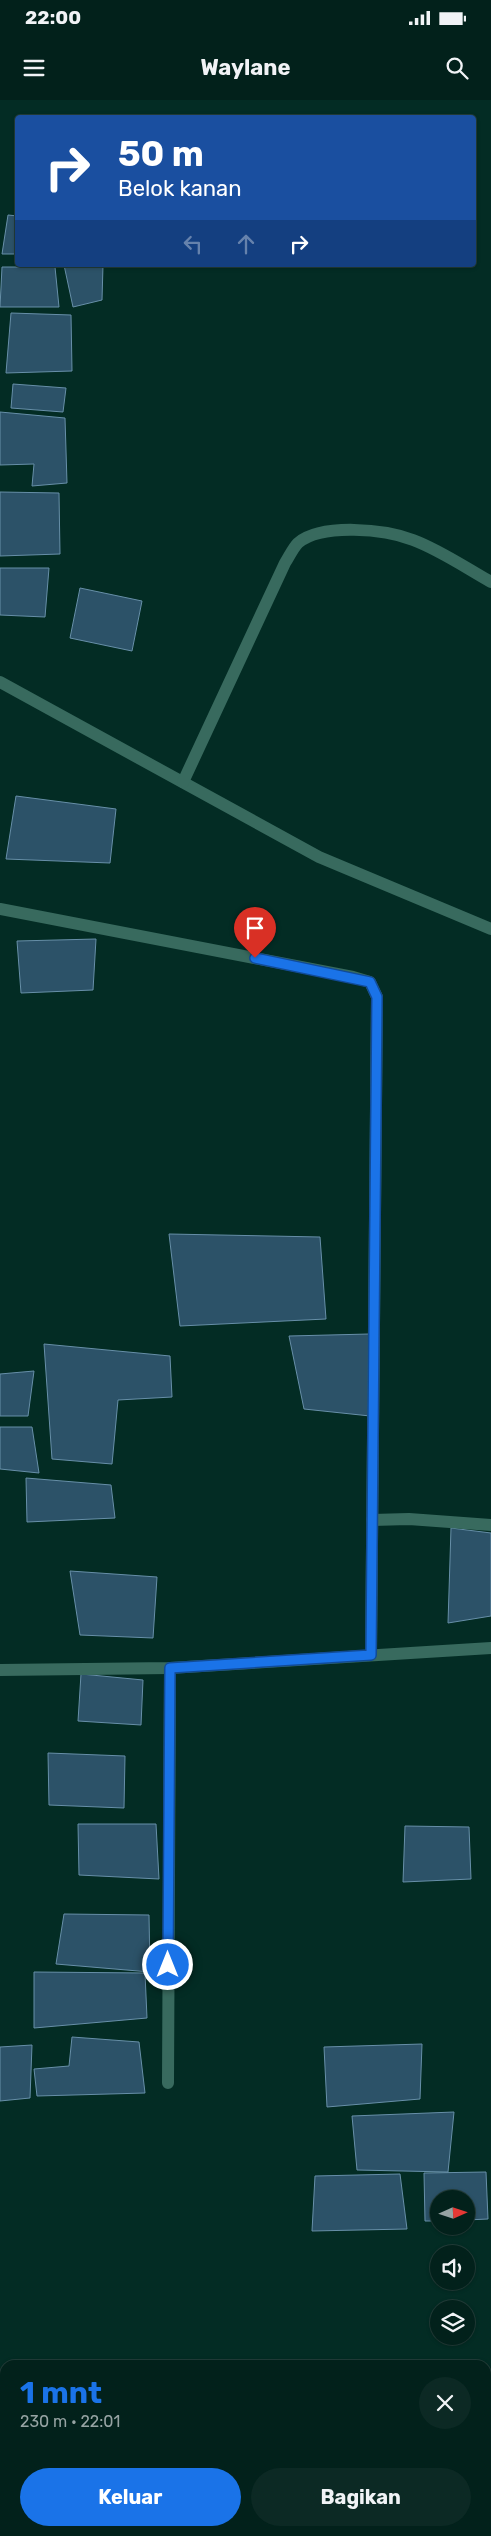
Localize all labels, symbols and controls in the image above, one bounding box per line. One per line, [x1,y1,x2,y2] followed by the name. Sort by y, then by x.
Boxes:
[25,6,81,29] text: 22:00
[20,54,48,82] icon: menu
[200,54,291,81] text: Waylane
[443,54,471,82] icon: search
[118,133,204,175] text: 50 m
[35,135,100,200] icon: right
[118,175,242,202] text: Belok kanan
[179,230,207,258] icon: left
[232,230,260,258] icon: ahead
[285,230,313,258] icon: right
[234,907,276,958] pin
[241,914,269,942] icon: arrive
[141,1938,193,1990] position arrow
[430,2190,475,2235] north arrow
[430,2190,475,2345] map controls
[430,2245,475,2290] button: sound
[430,2300,475,2345] button: layers
[20,2375,102,2411] text: 1 mnt
[419,2377,471,2429] button: close
[20,2412,120,2431] text: 230 m · 22:01
[20,2468,241,2526] button: Keluar
[251,2468,471,2526] button: Bagikan

